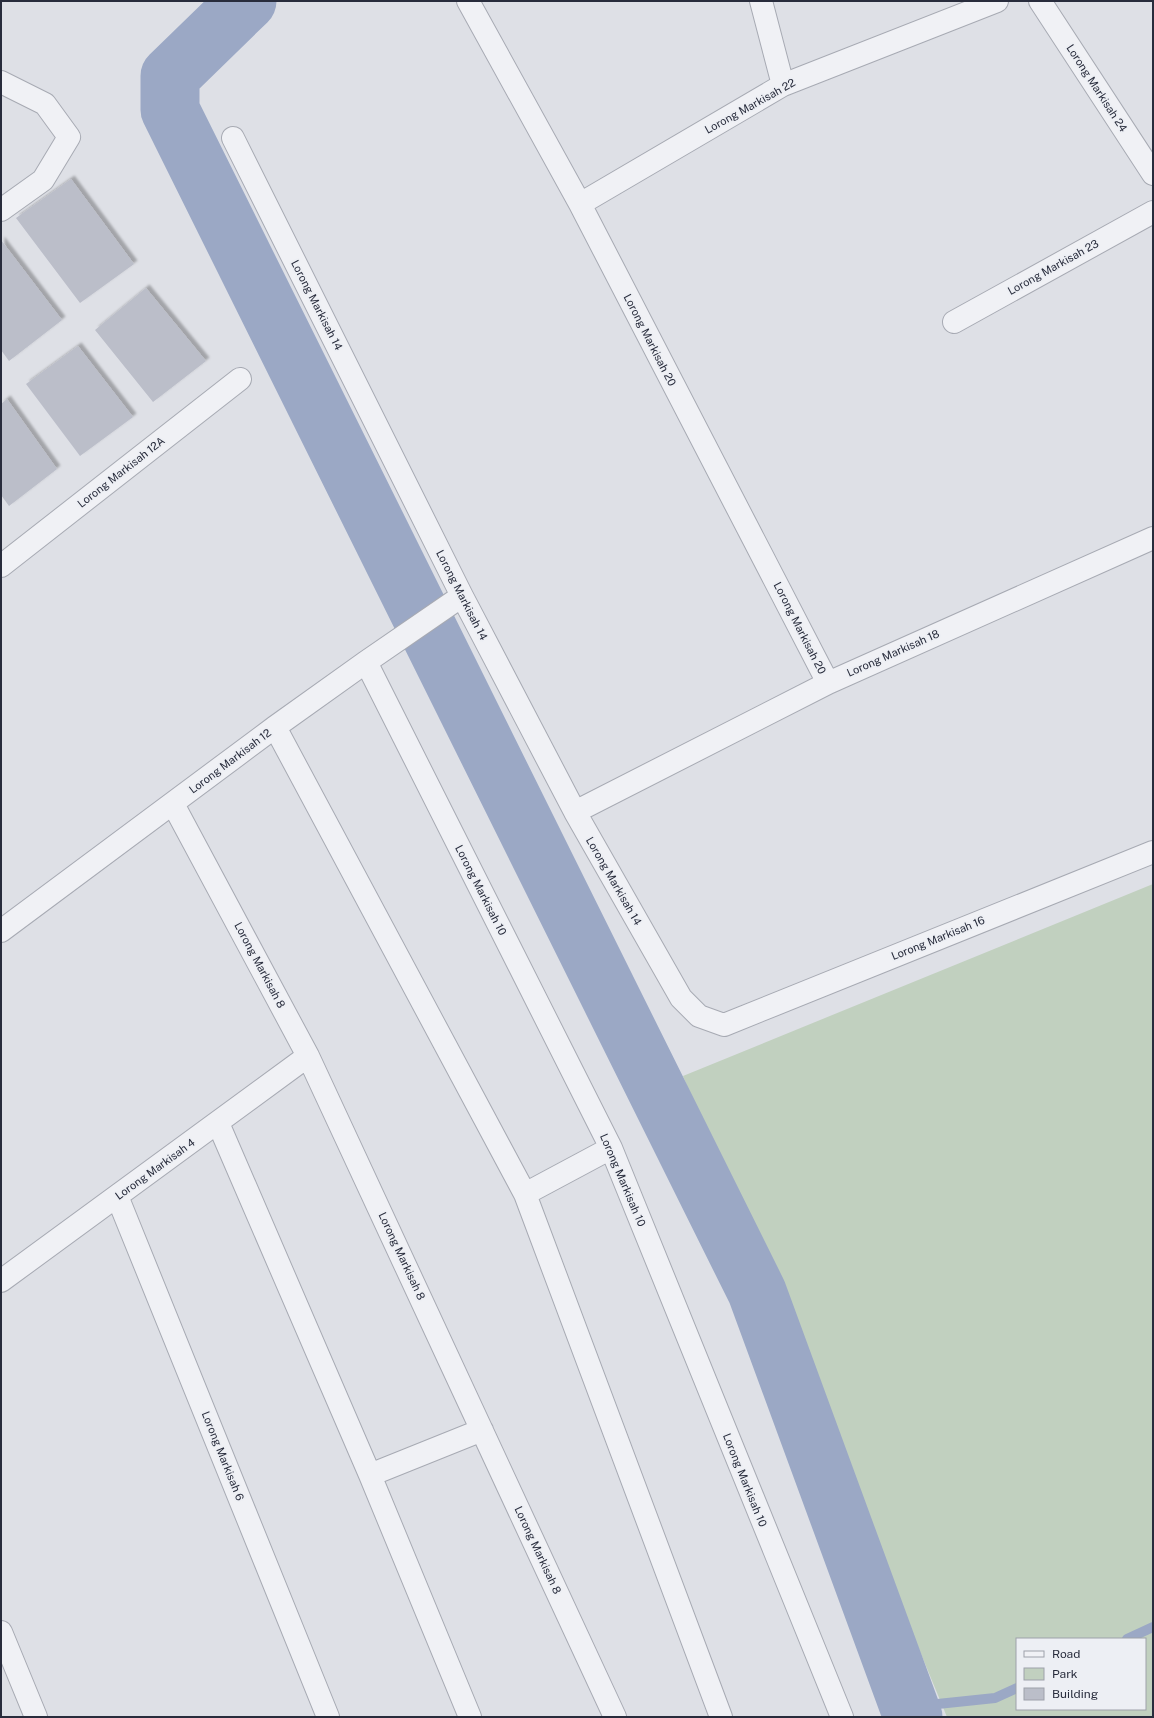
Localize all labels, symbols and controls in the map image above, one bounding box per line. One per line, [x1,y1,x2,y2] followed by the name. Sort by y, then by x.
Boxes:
[1064,42,1130,134] street label: Lorong Markisah 24
[703,76,798,136] street label: Lorong Markisah 22
[1006,237,1100,297] street label: Lorong Markisah 23
[289,258,345,352] street label: Lorong Markisah 14
[622,292,679,388] street label: Lorong Markisah 20
[75,434,167,510] street label: Lorong Markisah 12A
[434,548,490,642] street label: Lorong Markisah 14
[772,580,829,676] street label: Lorong Markisah 20
[845,627,941,679] street label: Lorong Markisah 18
[187,726,274,796] street label: Lorong Markisah 12
[584,835,644,927] street label: Lorong Markisah 14
[453,843,509,937] street label: Lorong Markisah 10
[890,914,987,962] street label: Lorong Markisah 16
[232,920,288,1010] street label: Lorong Markisah 8
[598,1132,648,1228] street label: Lorong Markisah 10
[113,1136,197,1202] street label: Lorong Markisah 4
[376,1210,428,1302] street label: Lorong Markisah 8
[200,1410,246,1503] street label: Lorong Markisah 6
[721,1432,769,1529] street label: Lorong Markisah 10
[512,1504,564,1596] street label: Lorong Markisah 8
[1016,1638,1146,1710] legend
[1052,1647,1080,1661] text: Road
[1052,1667,1078,1681] text: Park
[1052,1687,1098,1701] text: Building

